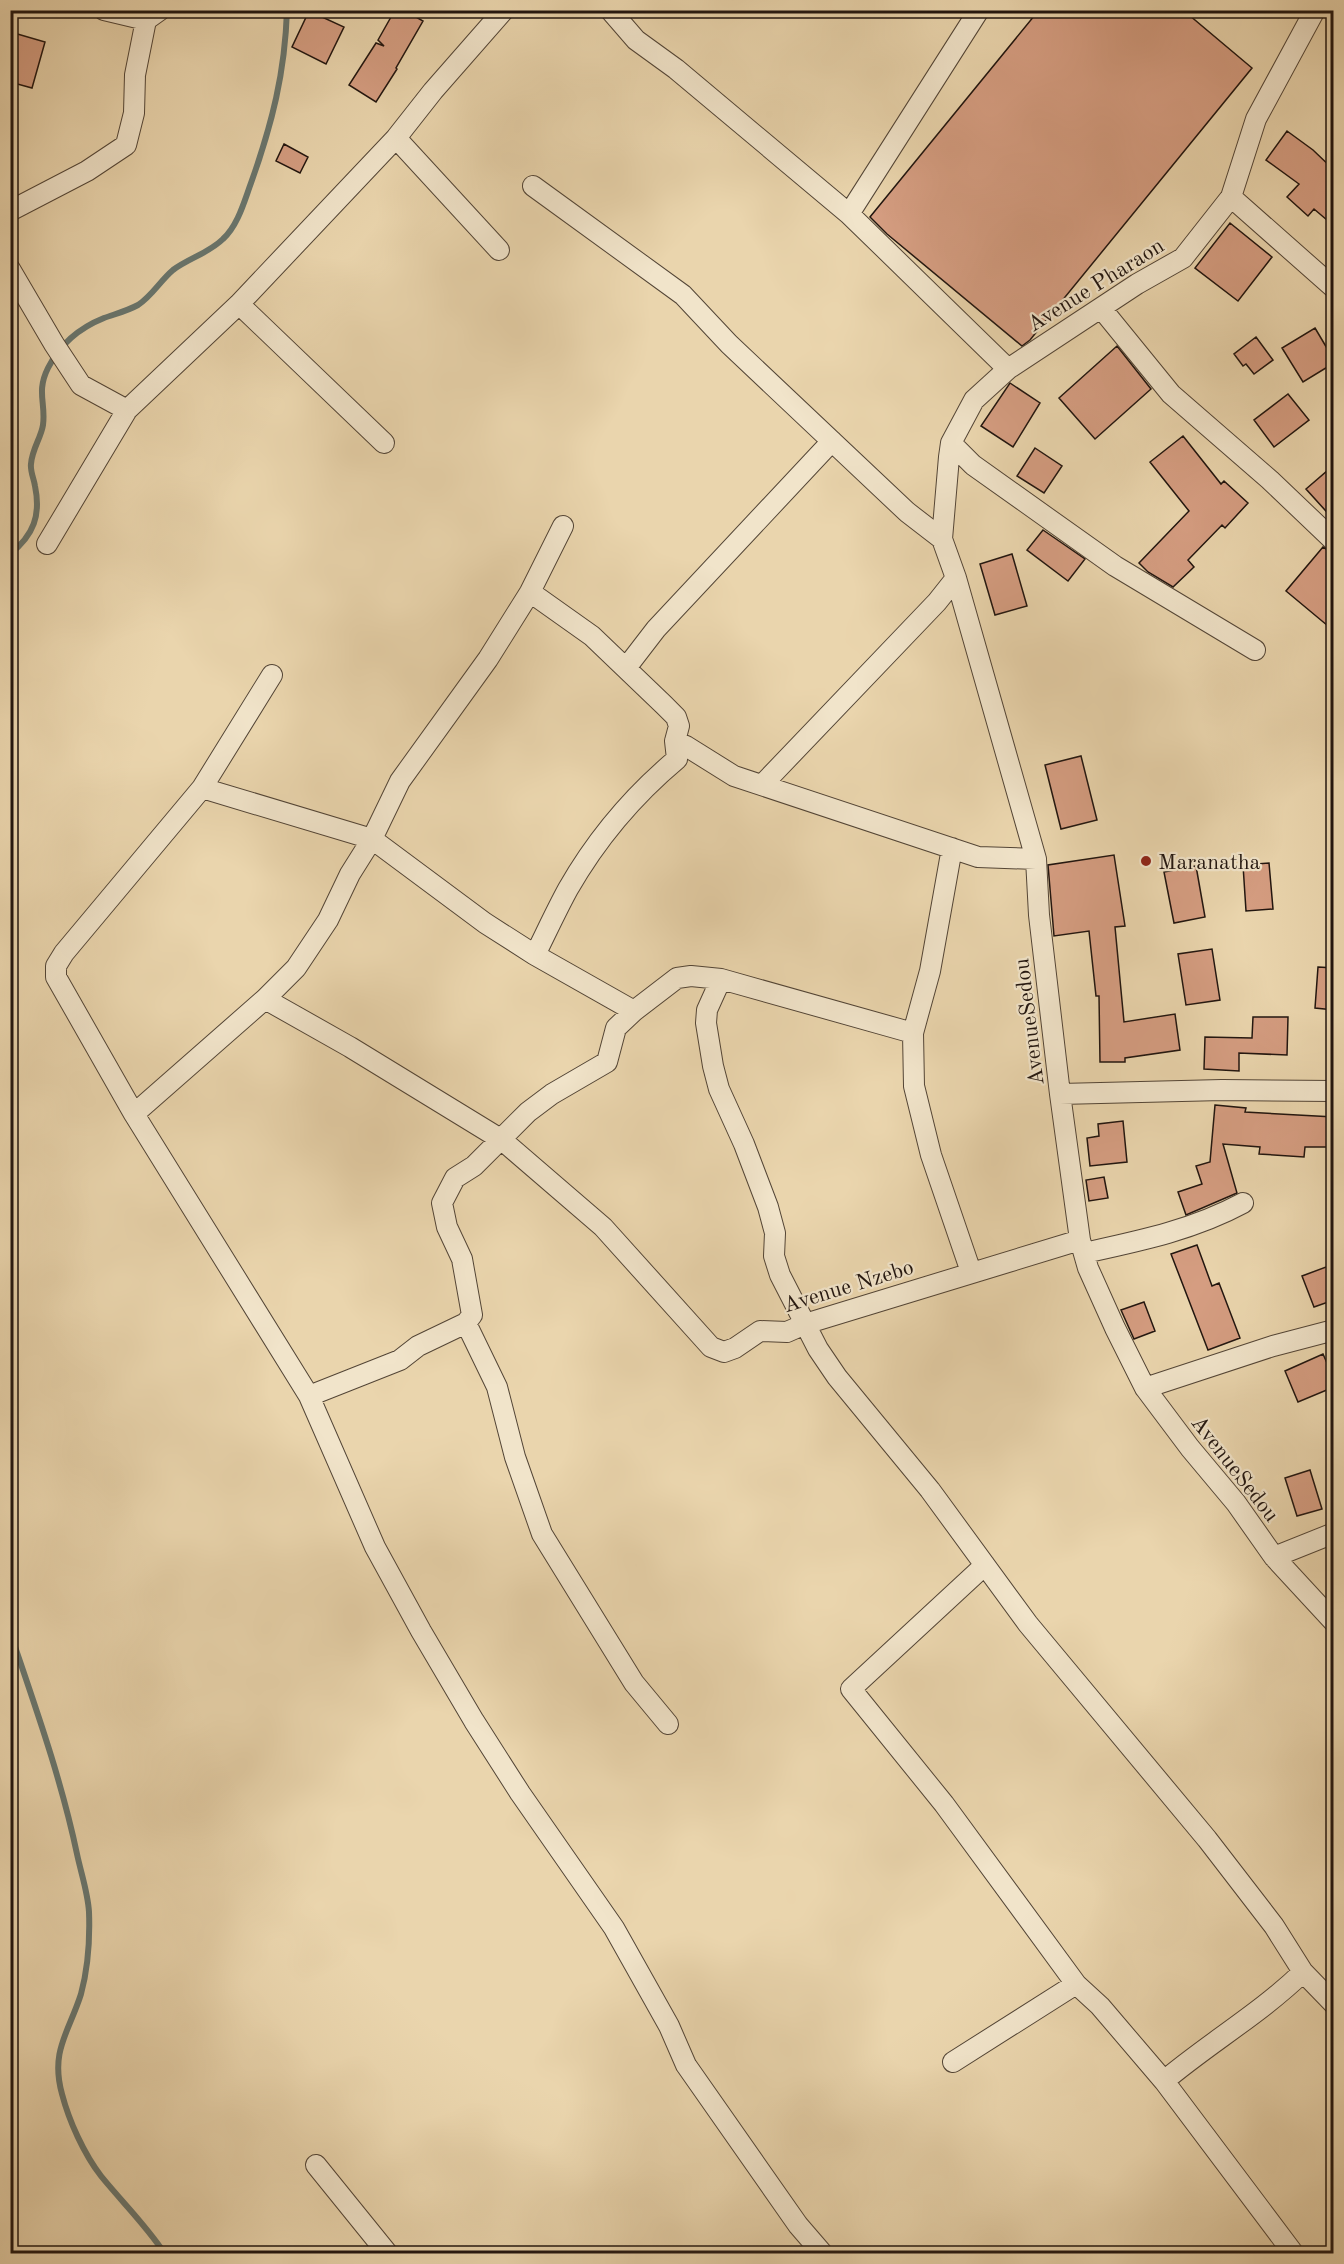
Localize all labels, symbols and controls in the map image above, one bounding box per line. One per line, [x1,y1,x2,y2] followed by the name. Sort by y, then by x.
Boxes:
[1024,235,1168,336] street label: Avenue Pharaon
[1158,852,1261,874] place label: Maranatha
[1139,854,1153,868] marker: Maranatha
[1011,957,1049,1087] street label: AvenueSedou
[781,1257,916,1317] street label: Avenue Nzebo
[1186,1412,1283,1527] street label: AvenueSedou

